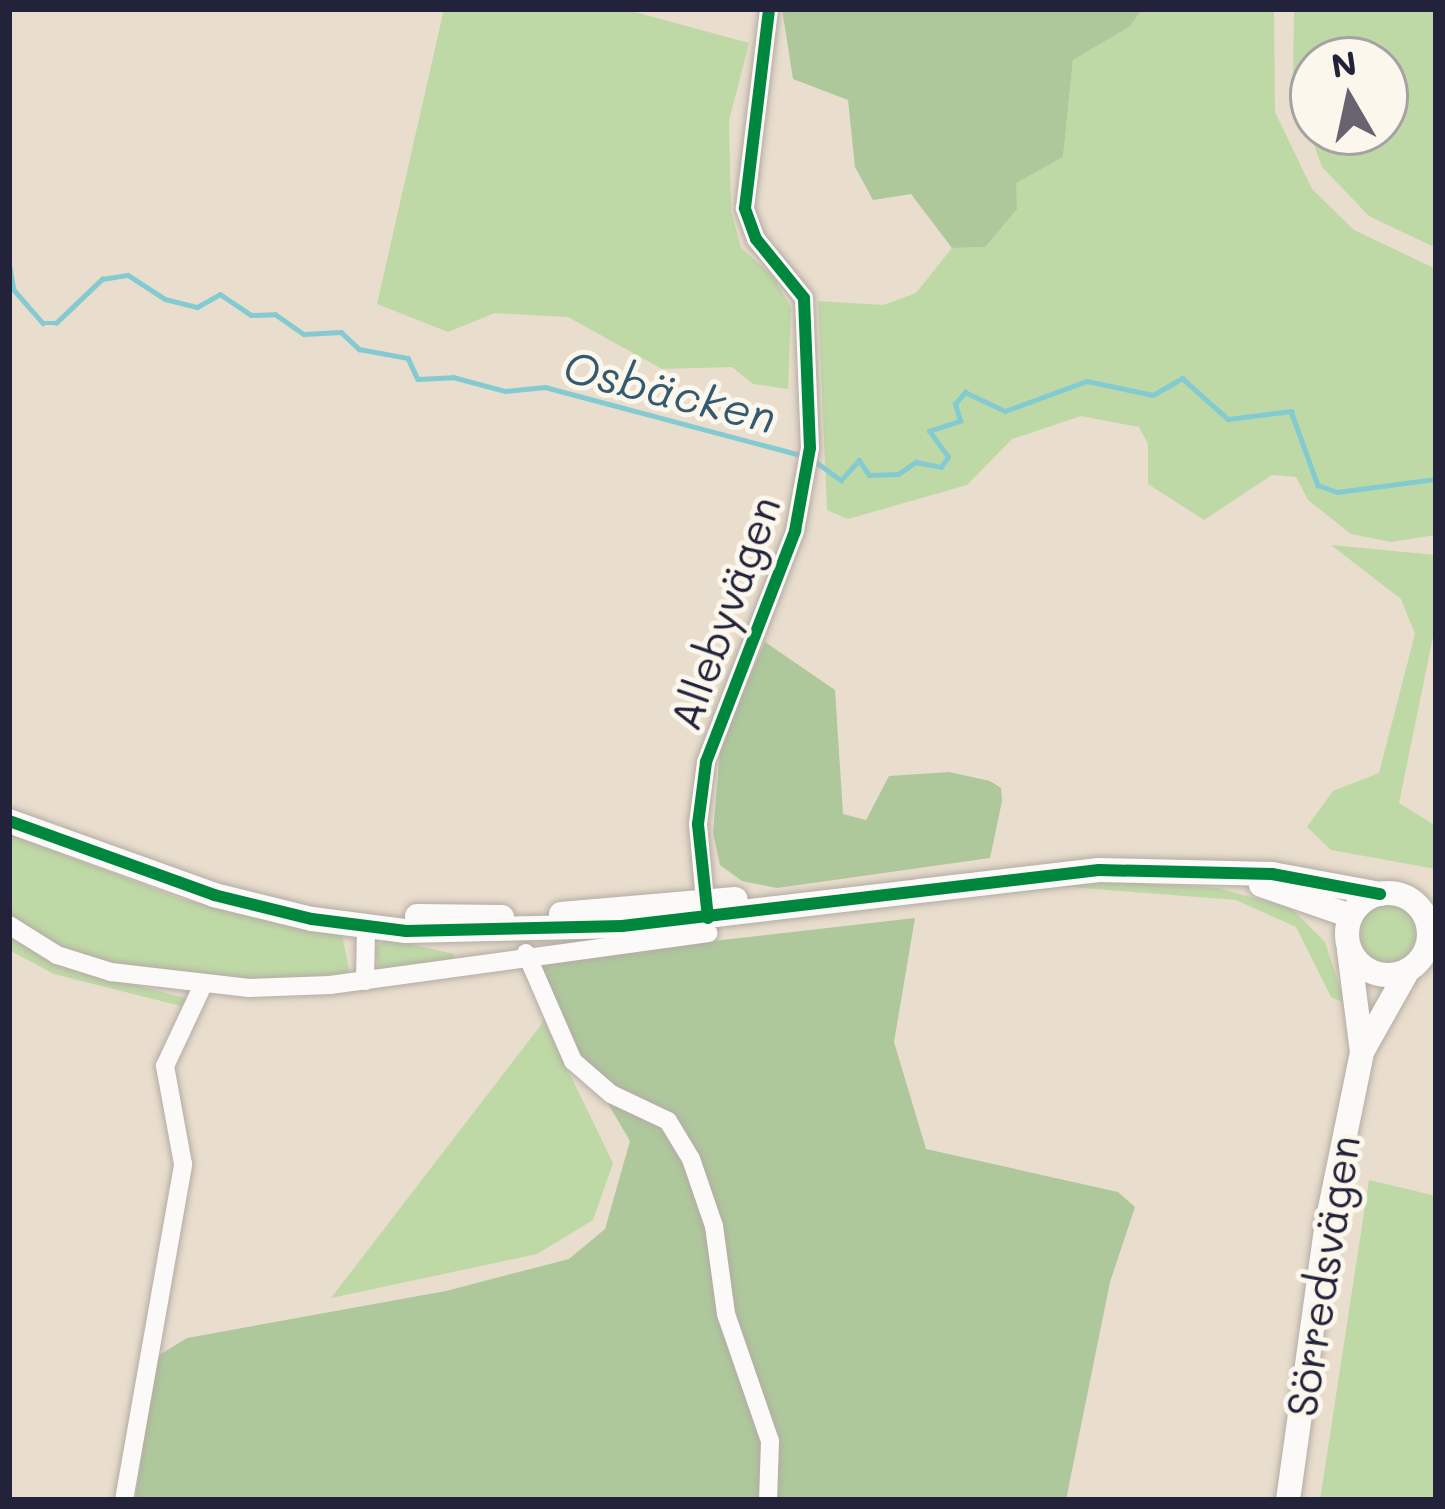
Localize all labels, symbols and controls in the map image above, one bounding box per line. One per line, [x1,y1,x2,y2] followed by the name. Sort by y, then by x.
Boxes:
[1289,36,1409,156] north arrow
[1328,40,1359,86] text: N
[558,339,782,443] water label: Osbäcken
[659,489,791,737] street label: Allebyvägen
[1276,1132,1370,1420] street label: Sörredsvägen

